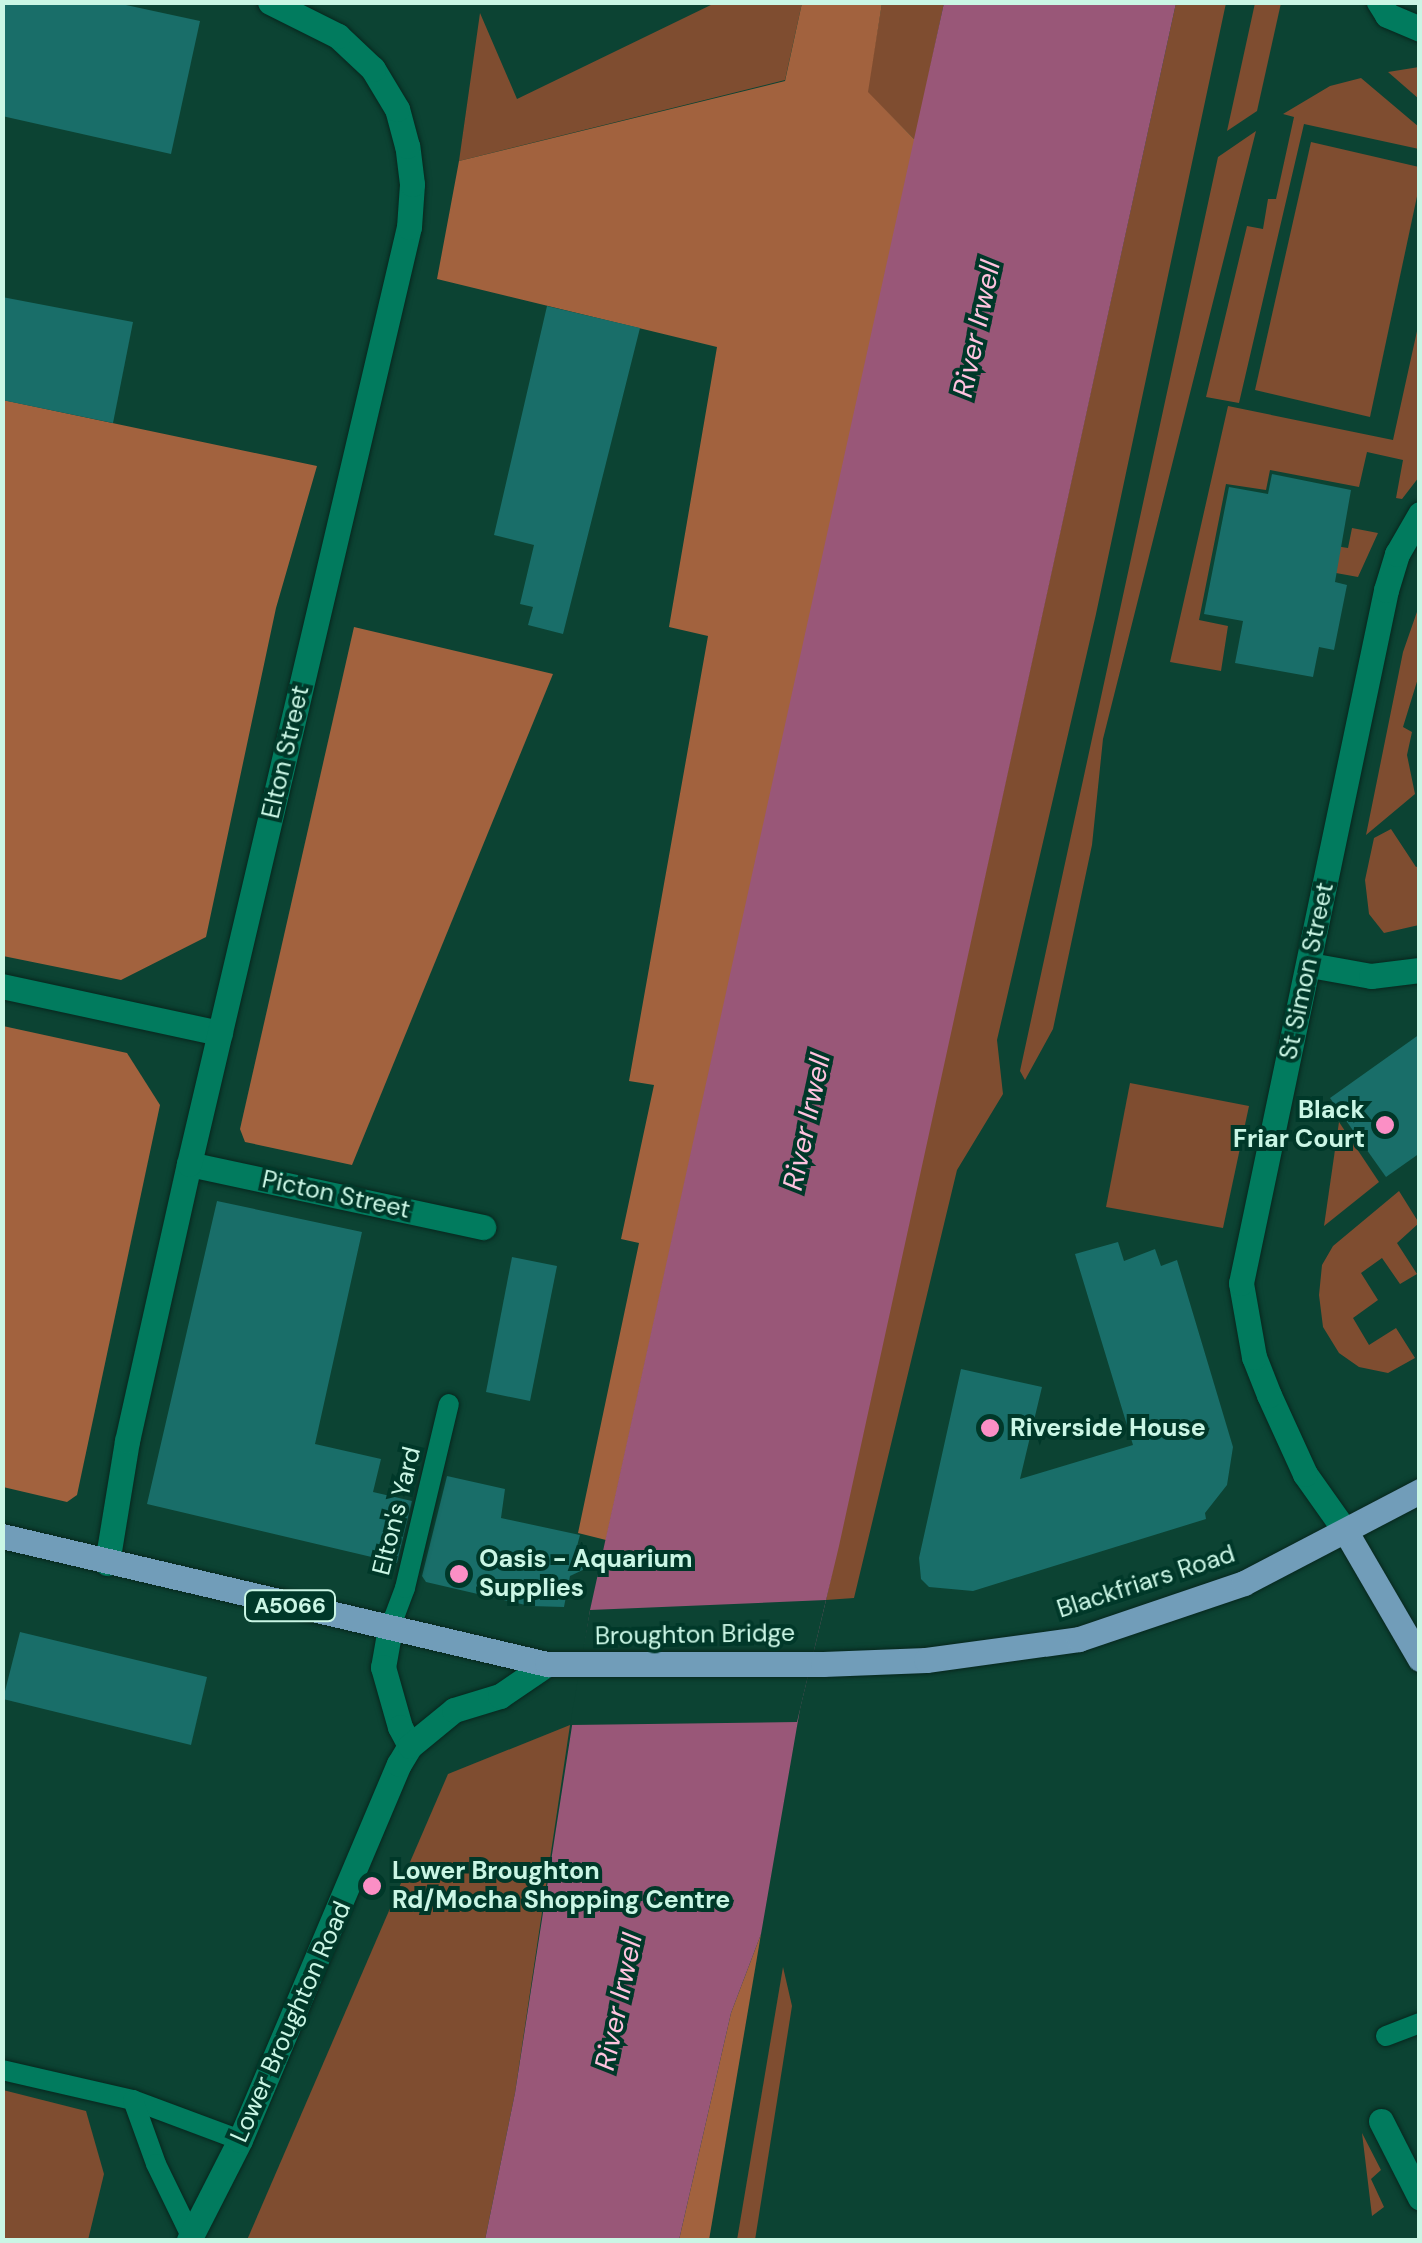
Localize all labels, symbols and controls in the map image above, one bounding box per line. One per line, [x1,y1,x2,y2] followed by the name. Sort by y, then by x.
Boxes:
[946,258,1008,400] water label: River Irwell
[256,682,316,822] street label: Elton Street
[1274,880,1340,1062] street label: St Simon Street
[776,1051,838,1193] water label: River Irwell
[1233,1096,1365,1155] place label: Black Friar Court
[1374,1114,1396,1136] marker: Black Friar Court
[259,1165,413,1225] street label: Picton Street
[1010,1413,1206,1443] place label: Riverside House
[979,1417,1001,1439] marker: Riverside House
[367,1444,427,1578] street label: Elton's Yard
[1053,1539,1239,1625] street label: Blackfriars Road
[479,1545,692,1604] place label: Oasis - Aquarium Supplies
[448,1563,470,1585] marker: Oasis - Aquarium Supplies
[242,1589,338,1623] road number: A5066
[595,1618,795,1652] street label: Broughton Bridge
[392,1857,730,1916] place label: Lower Broughton Rd/Mocha Shopping Centre
[361,1875,383,1897] marker: Lower Broughton Rd/Mocha Shopping Centre
[224,1897,358,2147] street label: Lower Broughton Road
[588,1931,650,2073] water label: River Irwell

